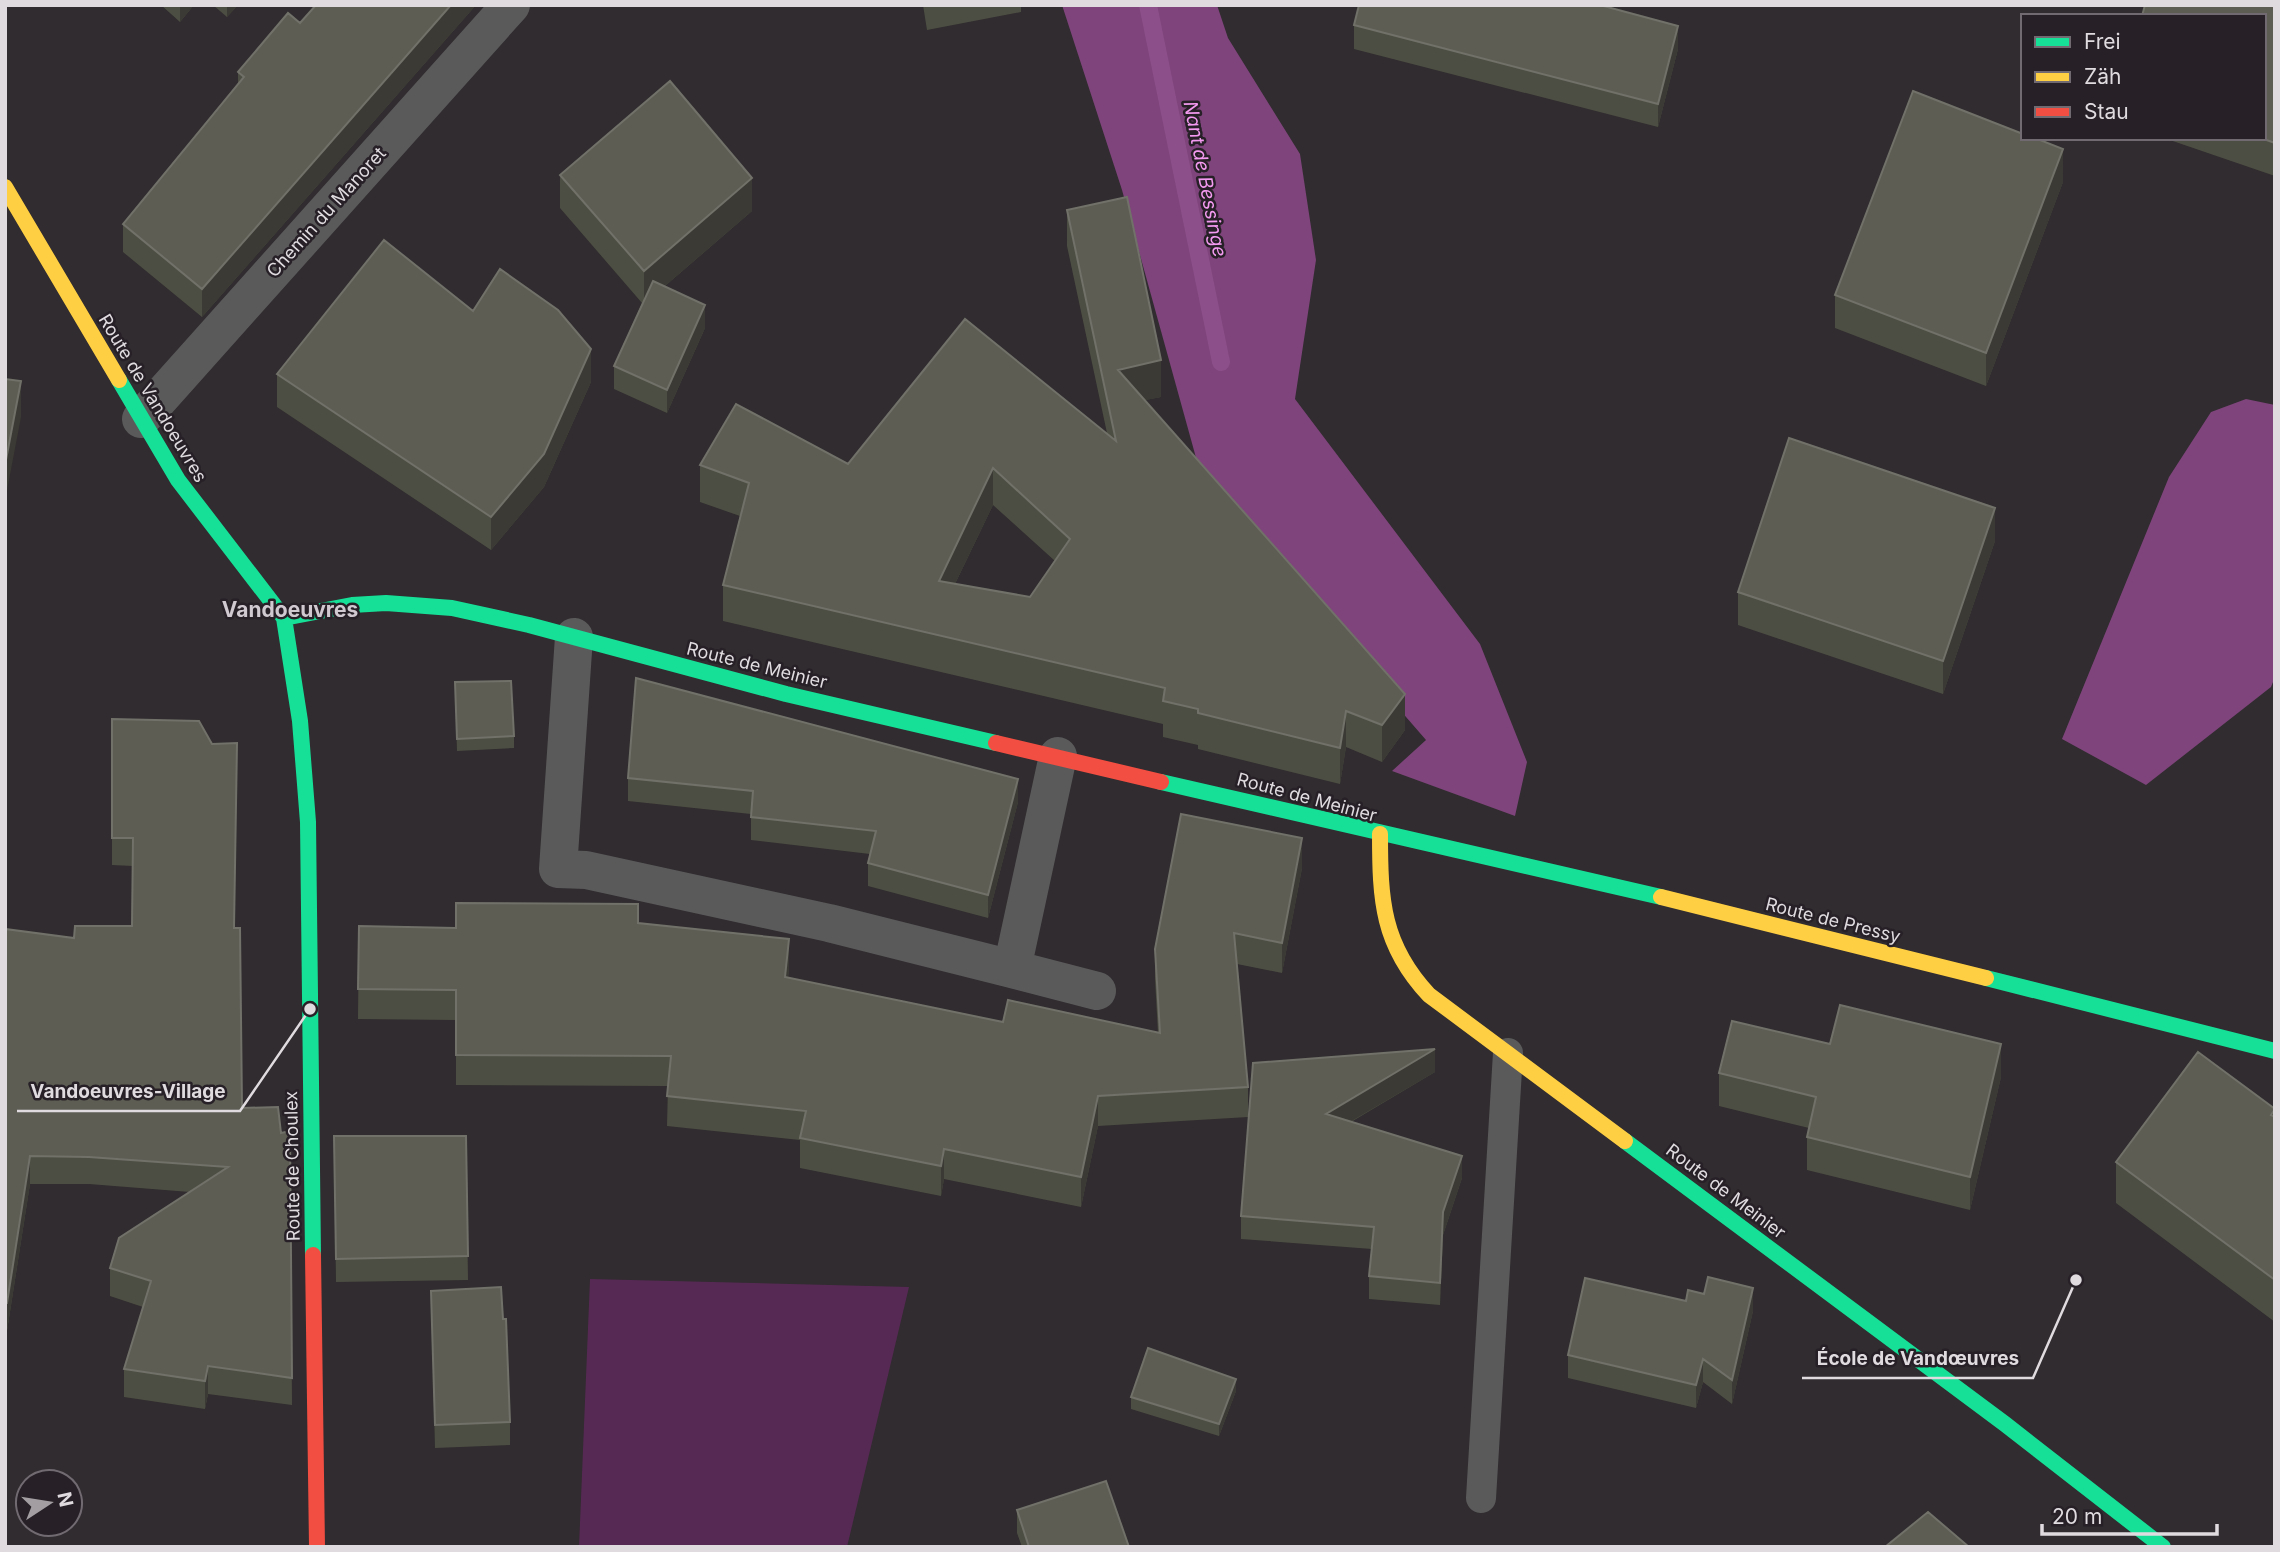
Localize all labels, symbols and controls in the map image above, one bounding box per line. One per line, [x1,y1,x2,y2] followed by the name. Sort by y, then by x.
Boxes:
[2021,14,2266,140] legend
[2084,29,2121,54] text: Frei
[2084,64,2121,89] text: Zäh
[1179,99,1231,259] water label: Nant de Bessinge
[2084,99,2129,124] text: Stau
[262,143,390,281] street label: Chemin du Manoret
[94,310,212,486] street label: Route de Vandoeuvres
[222,597,358,622] district label: Vandoeuvres
[685,637,830,693] street label: Route de Meinier
[1235,768,1379,826] street label: Route de Meinier
[1763,893,1903,947] street label: Route de Pressy
[17,1071,240,1111] callout: Vandoeuvres-Village
[30,1080,226,1103] text: Vandoeuvres-Village
[280,1091,304,1241] street label: Route de Choulex
[1662,1139,1790,1243] street label: Route de Meinier
[1802,1338,2033,1378] callout: École de Vandœuvres
[1817,1347,2019,1370] text: École de Vandœuvres
[14,1468,84,1538] north arrow
[52,1490,78,1509] text: N
[2042,1492,2217,1536] scale bar
[2052,1504,2102,1529] text: 20 m

